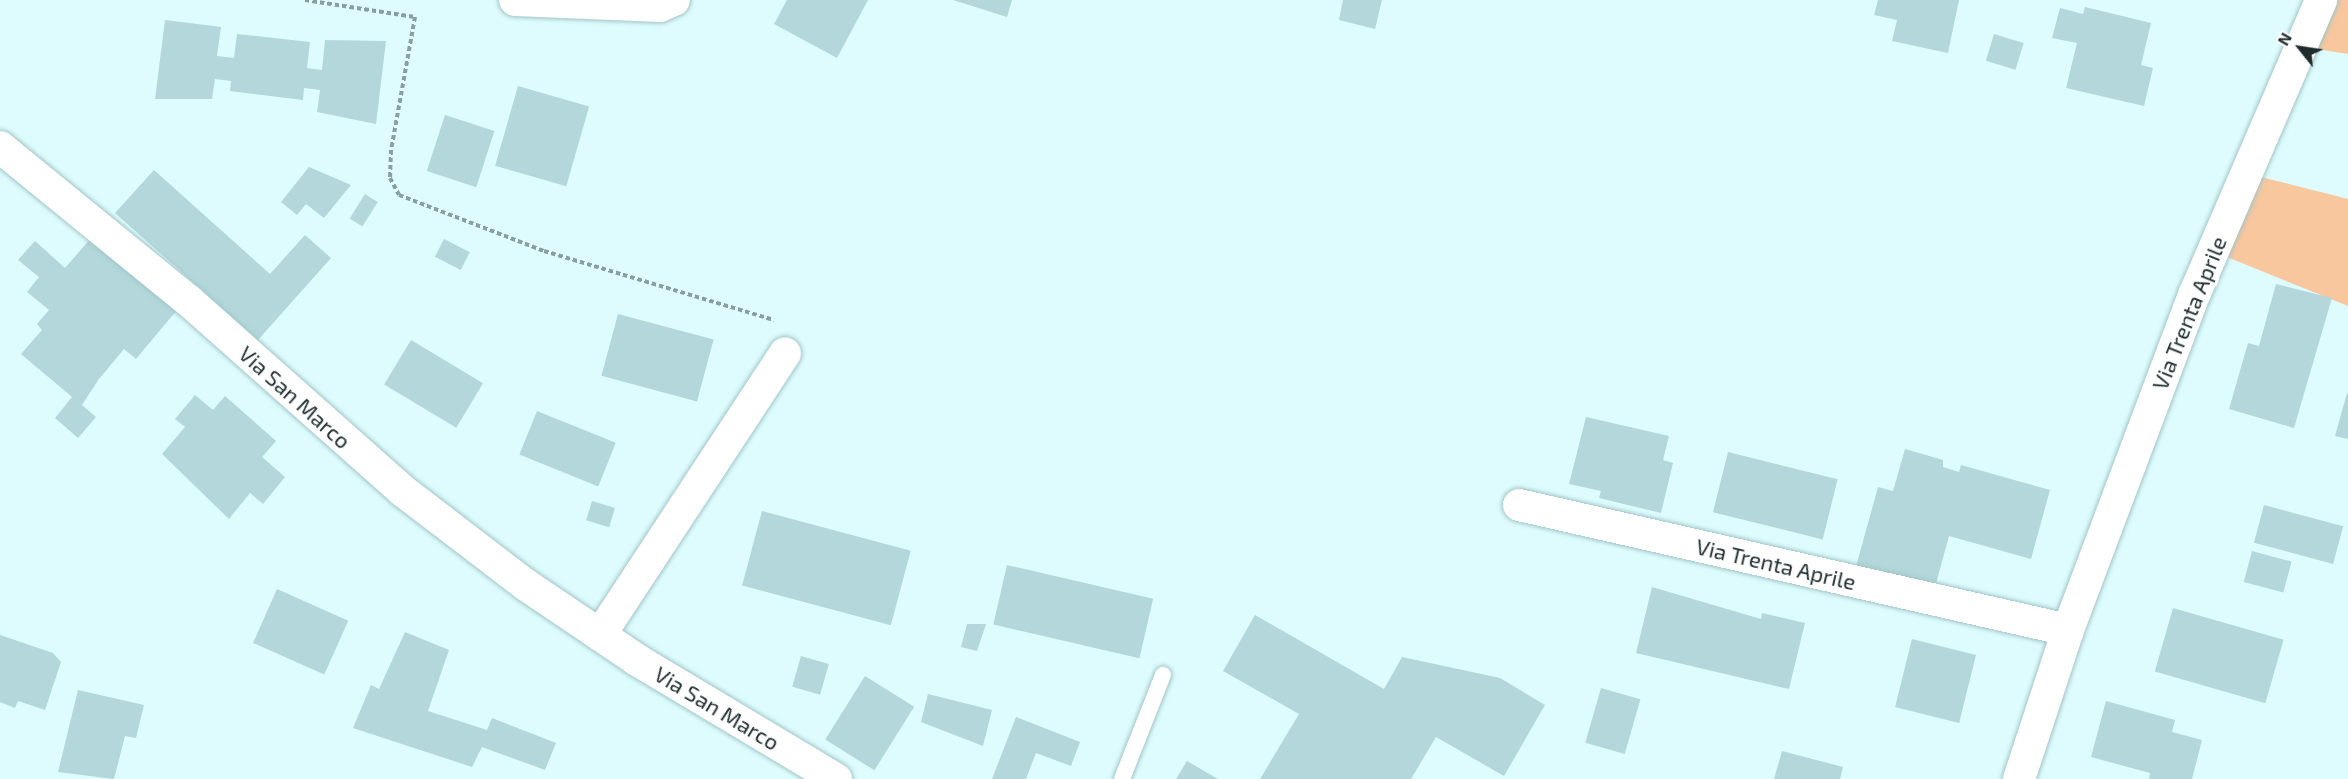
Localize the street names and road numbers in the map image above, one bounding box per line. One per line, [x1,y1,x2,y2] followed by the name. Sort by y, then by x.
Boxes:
[2146,232,2232,394] street label: Via Trenta Aprile
[234,340,356,454] street label: Via San Marco
[1693,533,1859,595] street label: Via Trenta Aprile
[650,660,784,756] street label: Via San Marco

